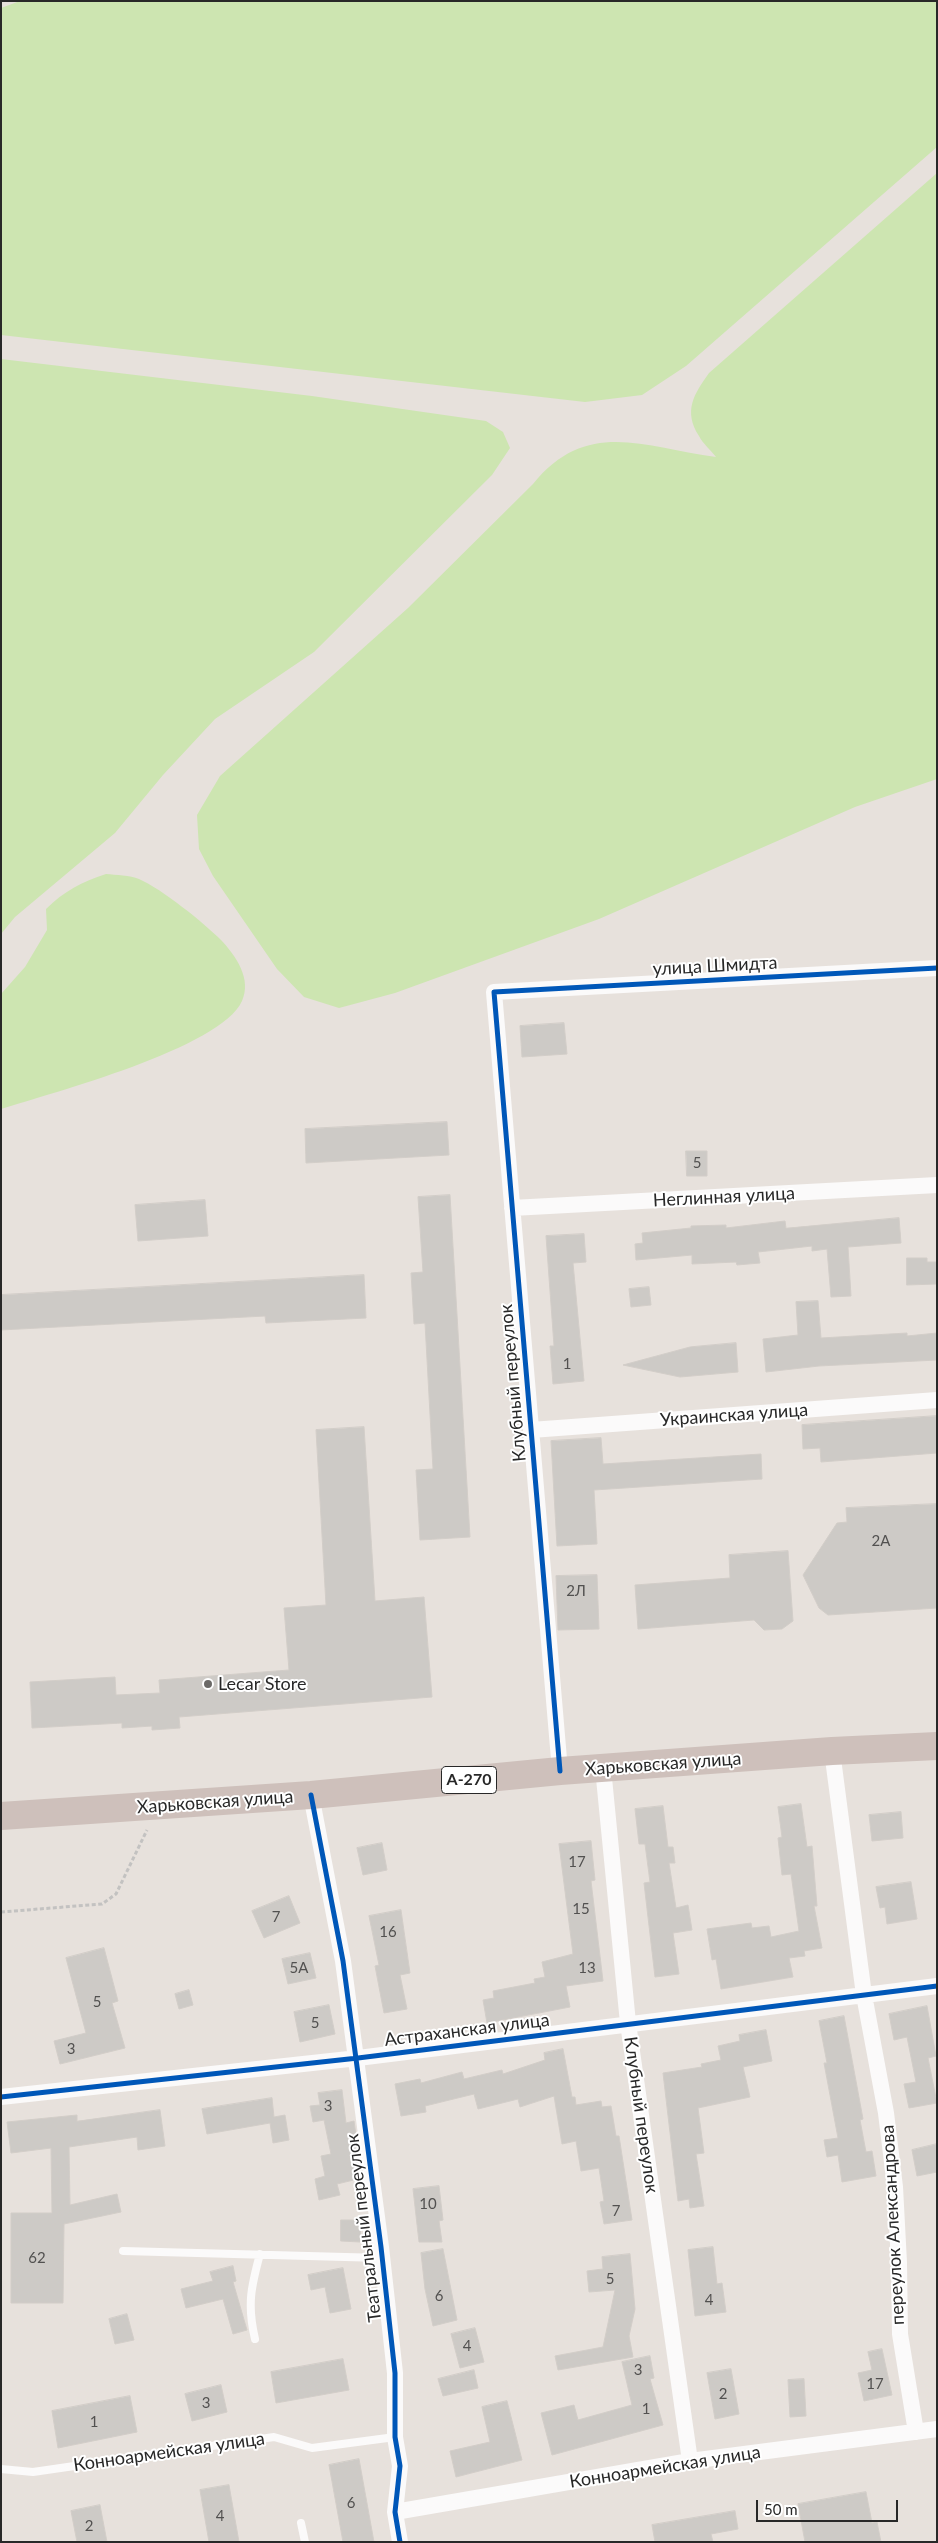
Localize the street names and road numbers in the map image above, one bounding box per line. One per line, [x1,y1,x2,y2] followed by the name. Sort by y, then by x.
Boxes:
[652,952,778,980] street label: улица Шмидта
[652,1182,796,1212] street label: Неглинная улица
[495,1303,531,1463] street label: Клубный переулок
[659,1399,809,1431] street label: Украинская улица
[584,1748,742,1780] street label: Харьковская улица
[442,1766,496,1794] road number: А-270
[136,1786,294,1818] street label: Харьковская улица
[383,2009,551,2051] street label: Астраханская улица
[619,2035,663,2195] street label: Клубный переулок
[877,2124,909,2326] street label: переулок Александрова
[342,2133,386,2323] street label: Театральный переулок
[72,2428,266,2476] street label: Конноармейская улица
[568,2441,762,2493] street label: Конноармейская улица

